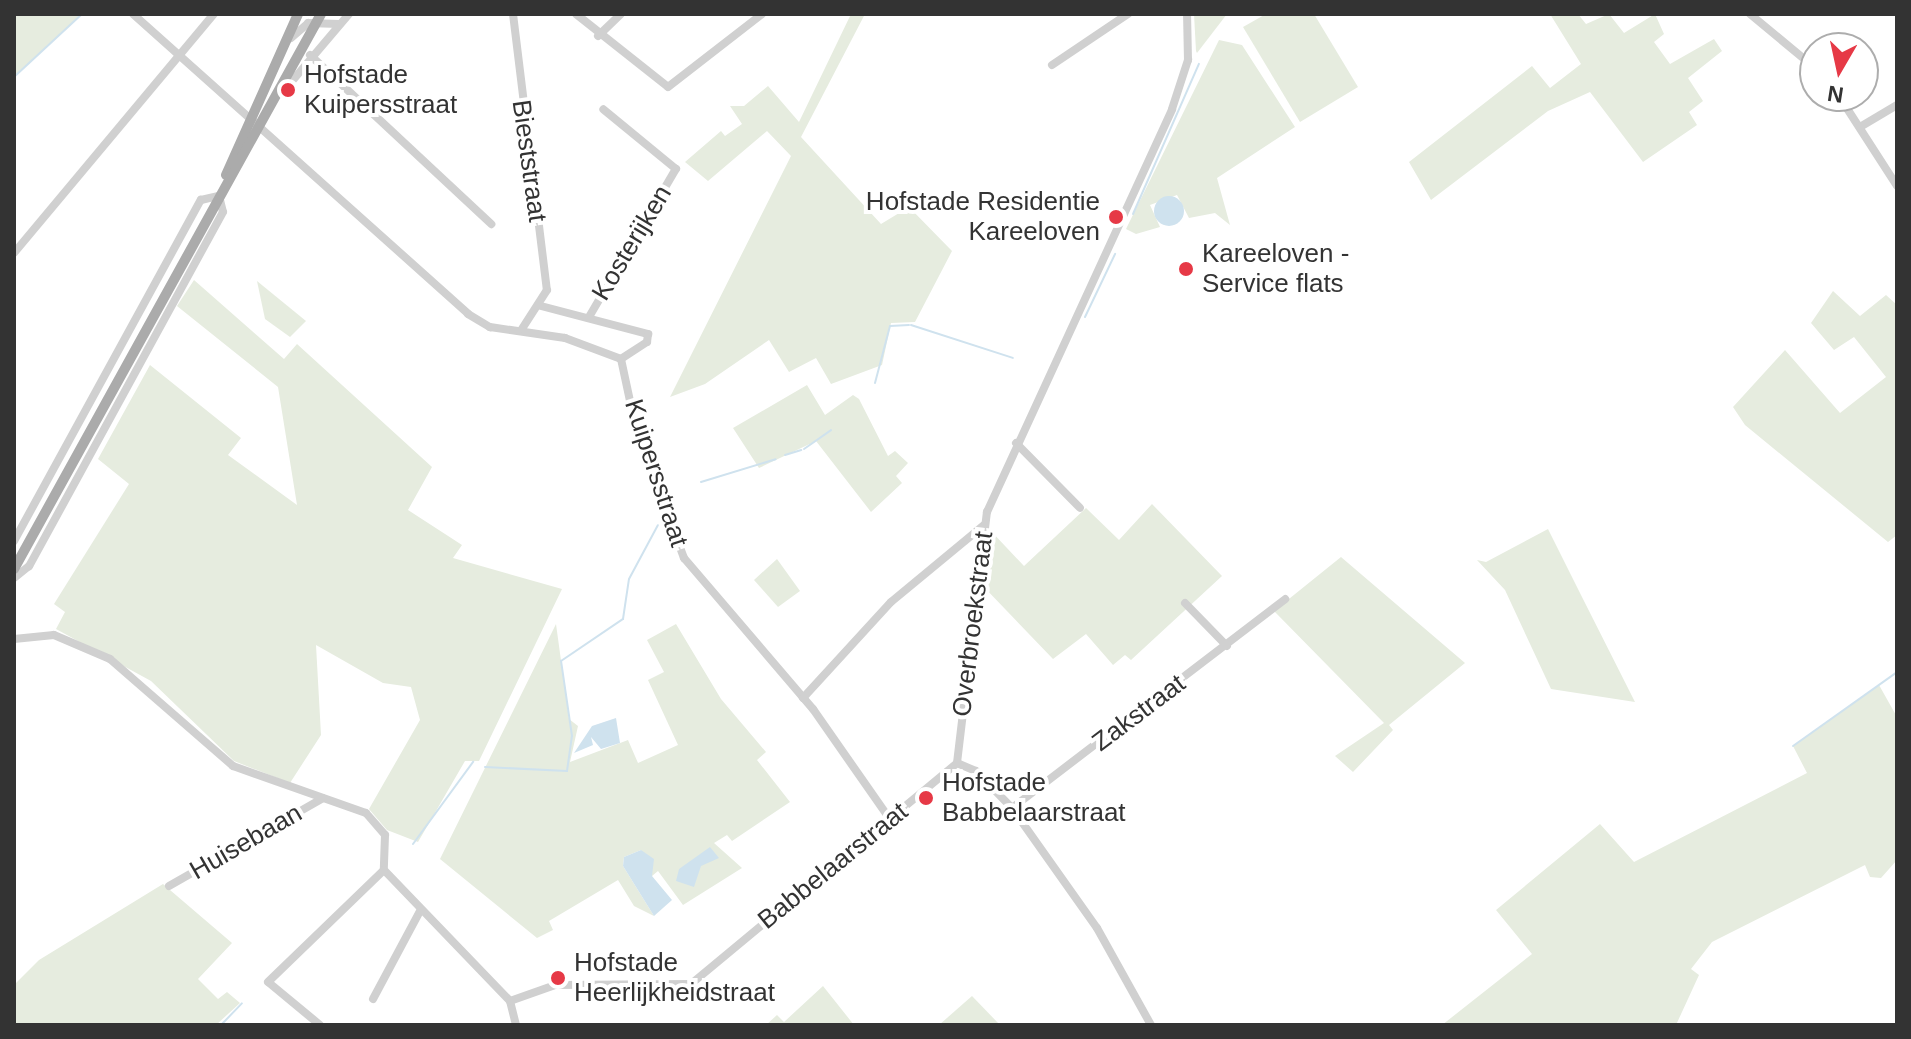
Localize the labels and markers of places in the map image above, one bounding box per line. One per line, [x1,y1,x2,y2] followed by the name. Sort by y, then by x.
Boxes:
[304,59,457,120] place label: Hofstade Kuipersstraat
[279,81,297,99] marker: Hofstade Kuipersstraat
[866,186,1100,248] place label: Hofstade Residentie Kareeloven
[1107,208,1125,226] marker: Hofstade Residentie Kareeloven
[1202,238,1349,300] place label: Kareeloven - Service flats
[1177,260,1195,278] marker: Kareeloven - Service flats
[942,767,1126,828] place label: Hofstade Babbelaarstraat
[917,789,935,807] marker: Hofstade Babbelaarstraat
[574,947,775,1008] place label: Hofstade Heerlijkheidstraat
[549,969,567,987] marker: Hofstade Heerlijkheidstraat

